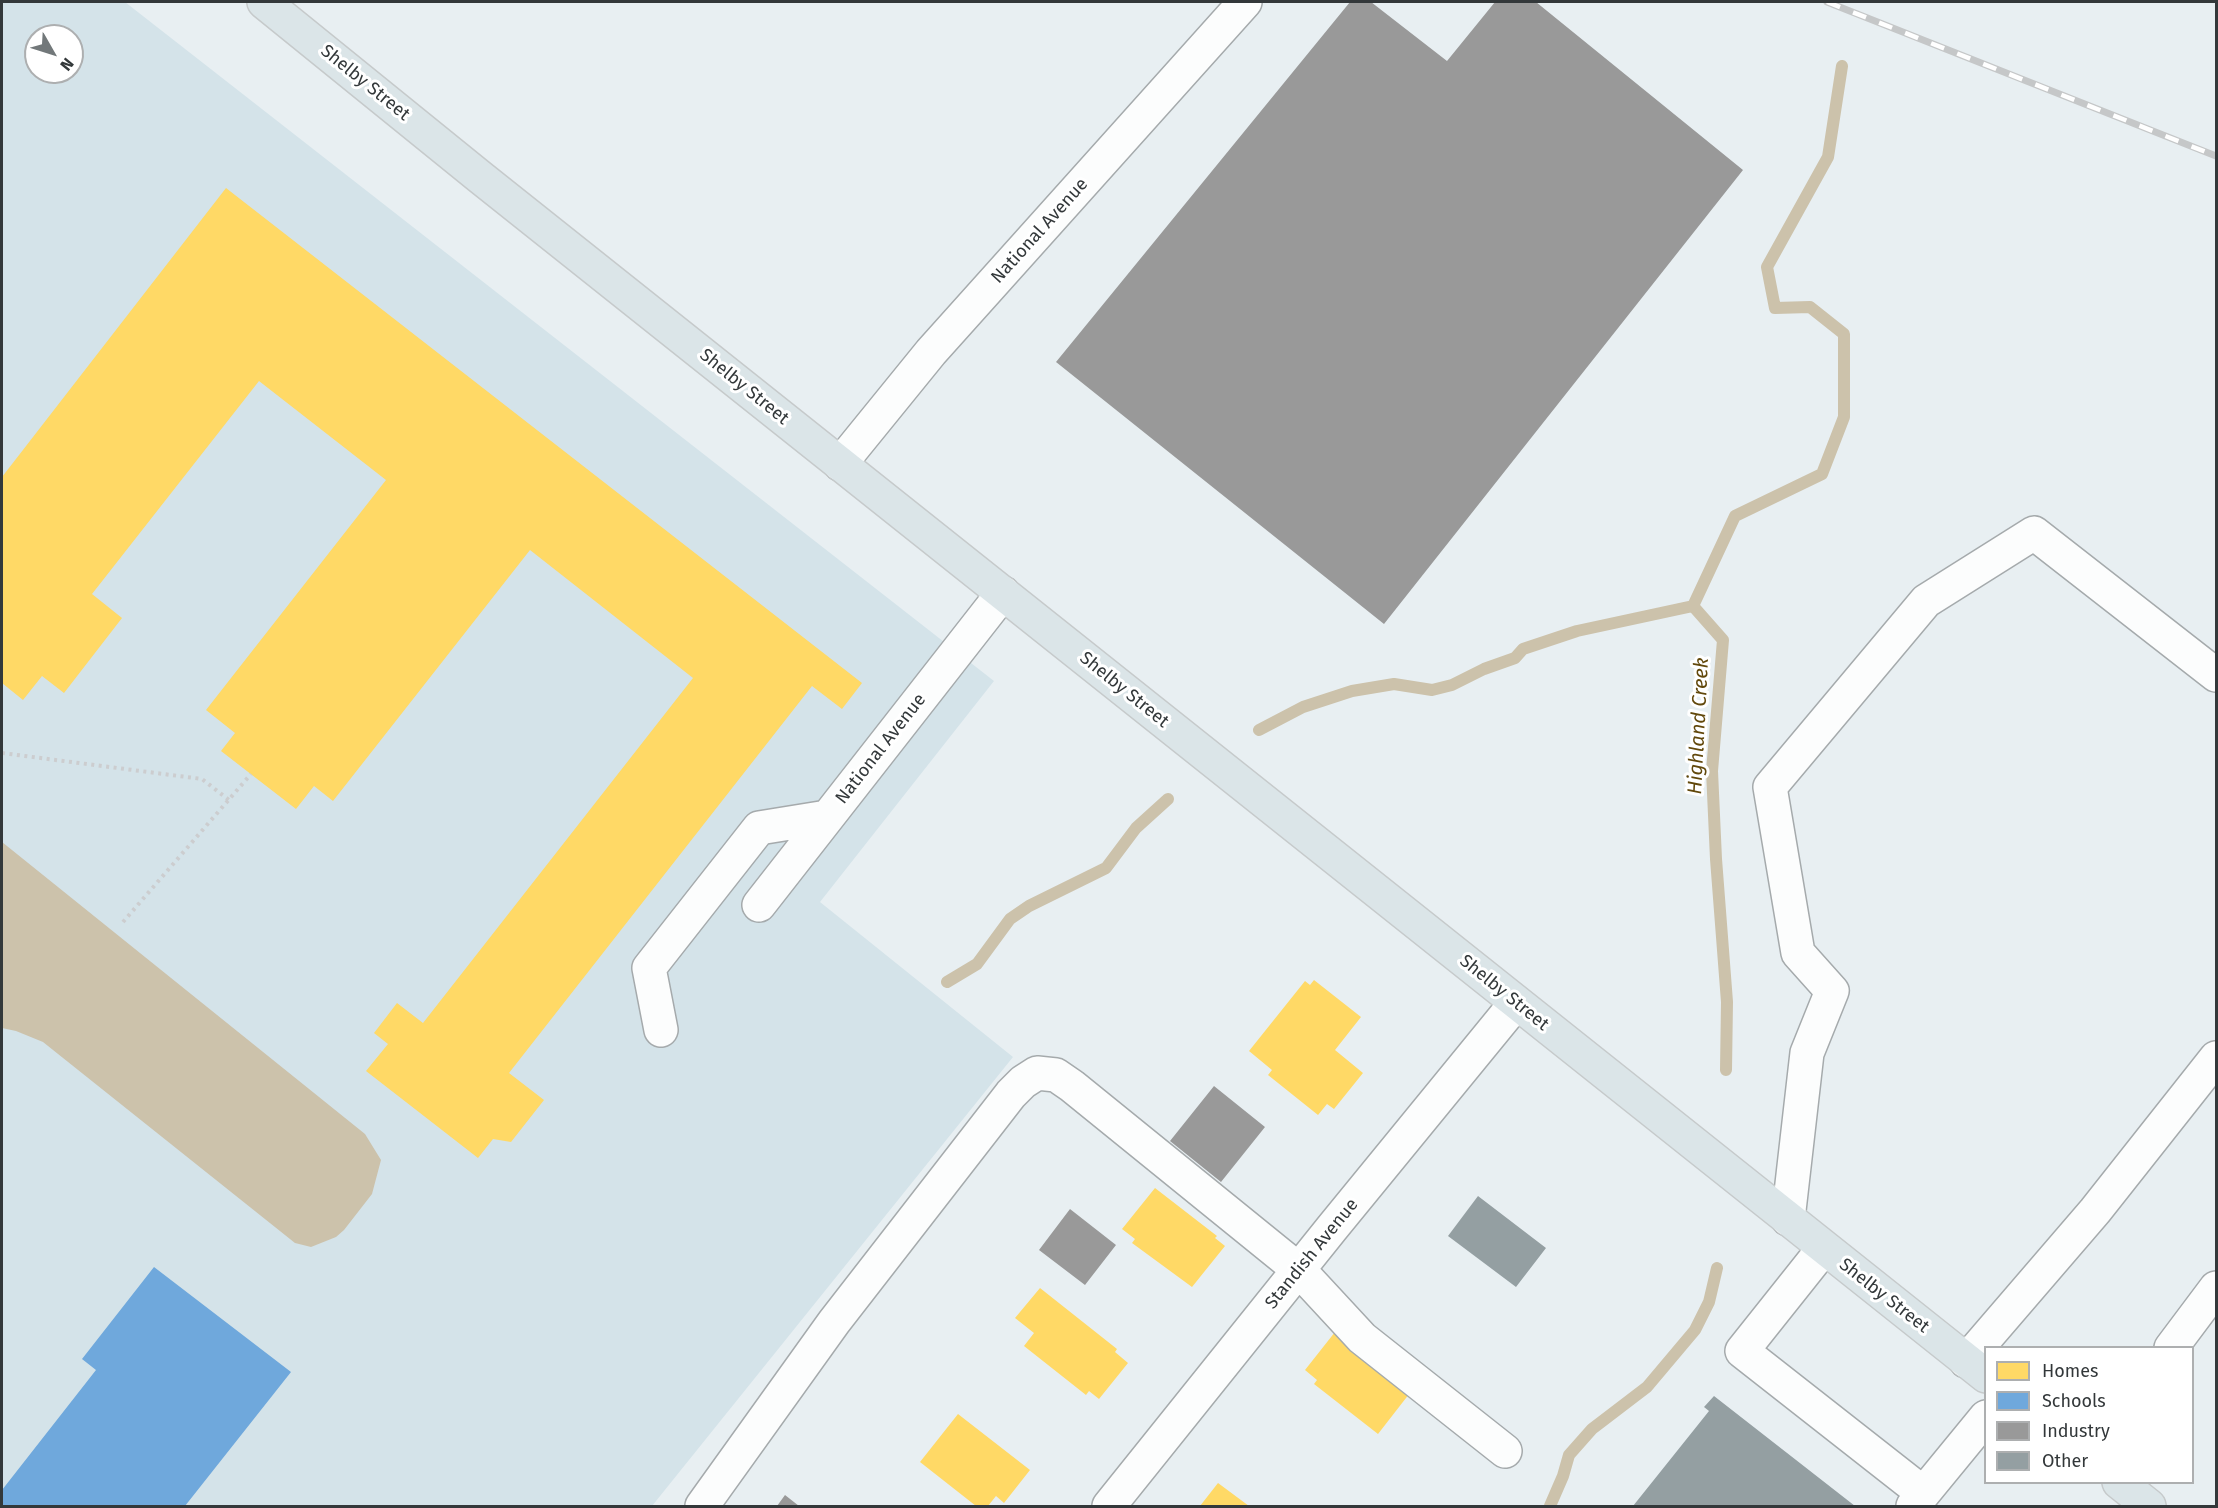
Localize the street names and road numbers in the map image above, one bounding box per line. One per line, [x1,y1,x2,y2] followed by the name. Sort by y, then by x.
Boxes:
[316,40,414,126] street label: Shelby Street
[987,174,1093,288] street label: National Avenue
[695,344,793,430] street label: Shelby Street
[1075,647,1173,733] street label: Shelby Street
[831,690,931,808] street label: National Avenue
[1455,950,1553,1036] street label: Shelby Street
[1261,1194,1363,1314] street label: Standish Avenue
[1835,1254,1933,1338] street label: Shelby Street

